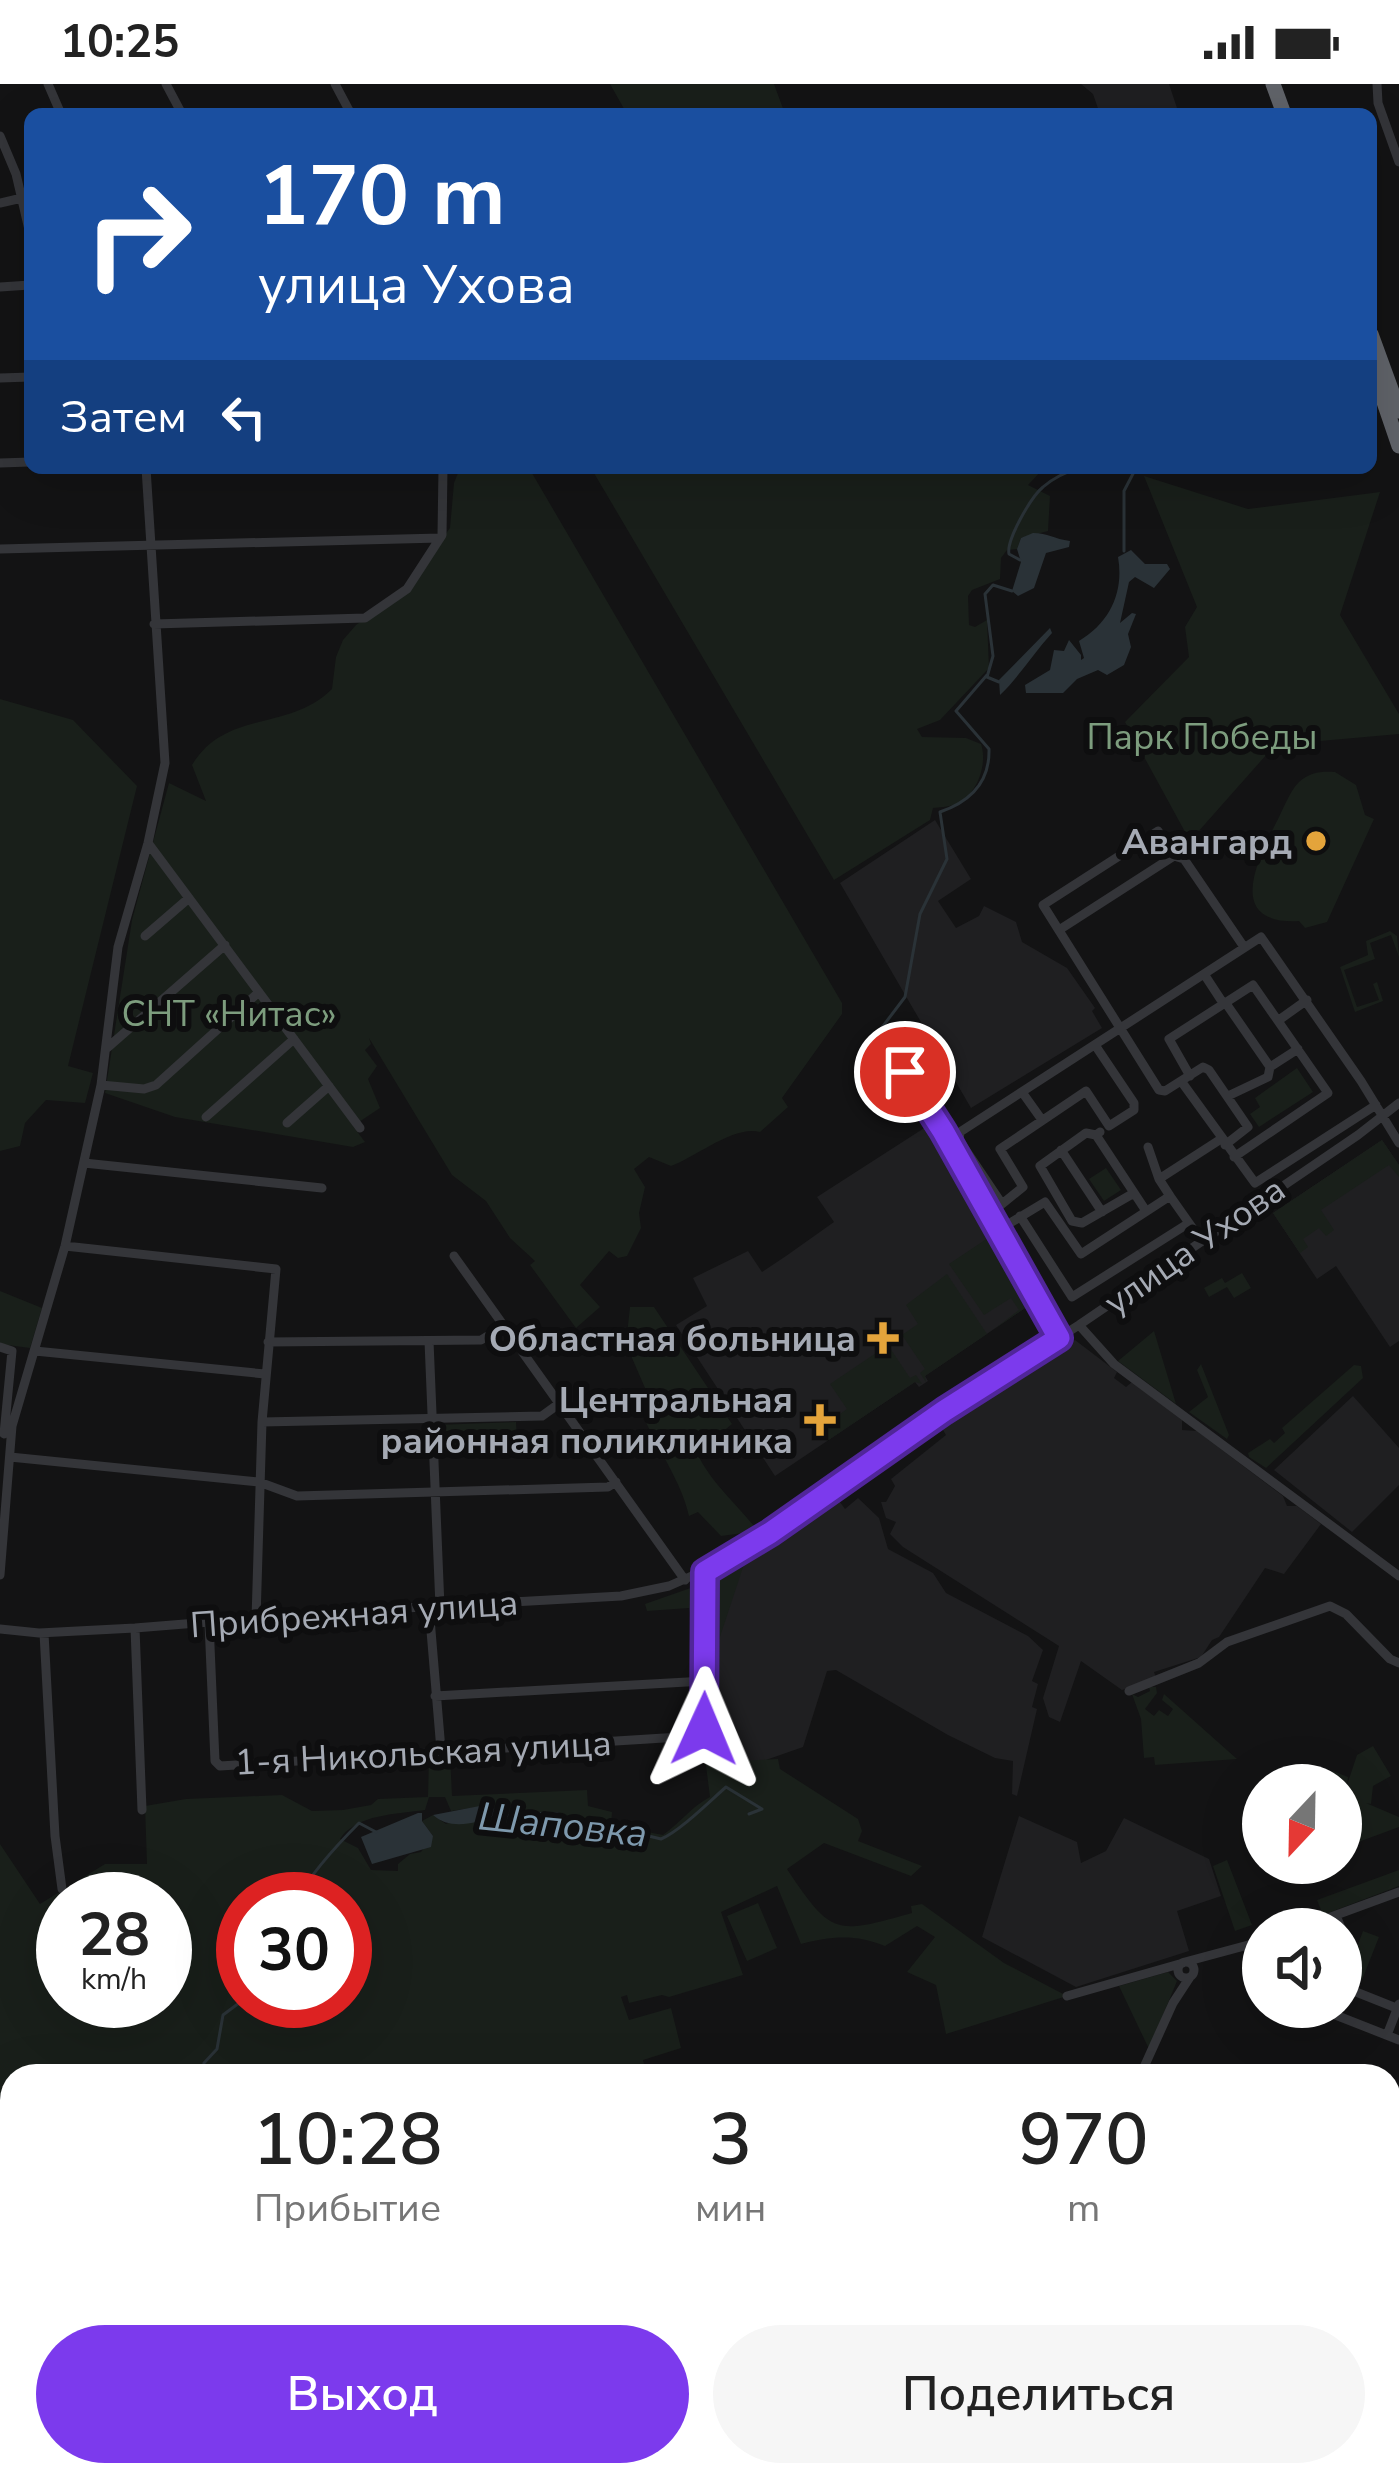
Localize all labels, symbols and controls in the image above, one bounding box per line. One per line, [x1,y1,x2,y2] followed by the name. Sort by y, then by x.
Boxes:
[60,12,179,73] text: 10:25
[258,139,506,254] text: 170 m
[60,156,216,312] icon: right
[258,248,575,322] text: улица Ухова
[211,384,277,450] icon: left
[60,387,187,448] text: Затем
[1086,713,1318,762] park label: Парк Победы
[1122,818,1292,867] place label: Авангард
[1303,828,1329,854] marker: Авангард
[121,990,337,1039] park label: СНТ «Нитас»
[854,1021,956,1123] pin
[872,1039,938,1105] icon: arrive
[1094,1166,1295,1327] street label: улица Ухова
[489,1315,856,1364] place label: Областная больница
[867,1322,899,1354] marker: Областная больница
[381,1376,793,1466] place label: Центральная районная поликлиника
[804,1404,836,1436] marker: Центральная районная поликлиника
[188,1579,520,1650] street label: Прибрежная улица
[641,1666,767,1792] position arrow
[233,1719,613,1788] street label: 1-я Никольская улица
[1242,1764,1362,1884] north arrow
[1242,1764,1362,2028] map controls
[476,1790,650,1861] water label: Шаповка
[216,1872,372,2028] speed limit sign: 30
[78,1894,150,1976] text: 28
[1242,1908,1362,2028] button: sound
[81,1959,147,2000] text: km/h
[253,2091,442,2189] text: 10:28
[709,2091,752,2189] text: 3
[1019,2091,1148,2189] text: 970
[254,2182,441,2235] text: Прибытие
[695,2182,766,2235] text: мин
[1067,2182,1100,2235] text: m
[36,2325,689,2463] button: Выход
[713,2325,1365,2463] button: Поделиться

